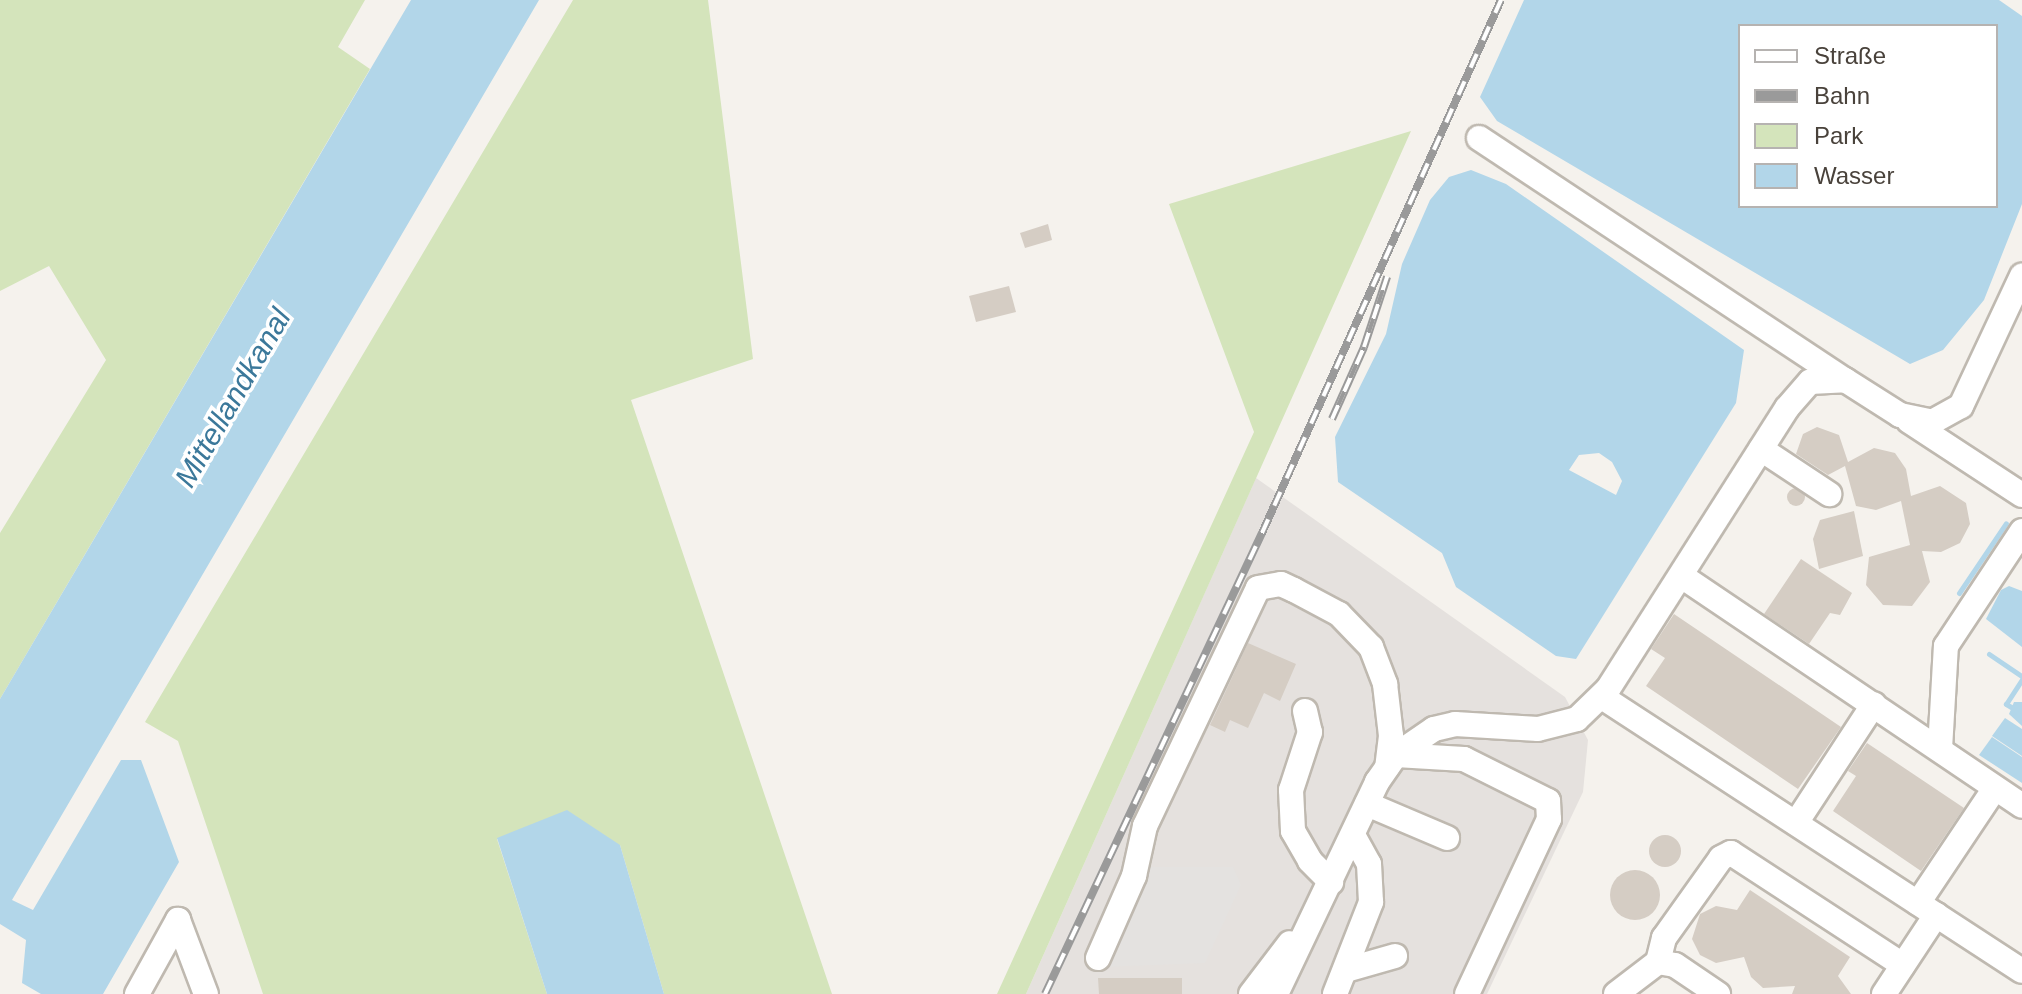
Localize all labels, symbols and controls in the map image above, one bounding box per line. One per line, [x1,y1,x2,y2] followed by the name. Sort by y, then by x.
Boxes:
[1738,24,1998,208] legend
[1814,42,1886,69] text: Straße
[1814,82,1870,109] text: Bahn
[1814,122,1863,149] text: Park
[1814,162,1894,189] text: Wasser
[167,302,299,494] water label: Mittellandkanal

